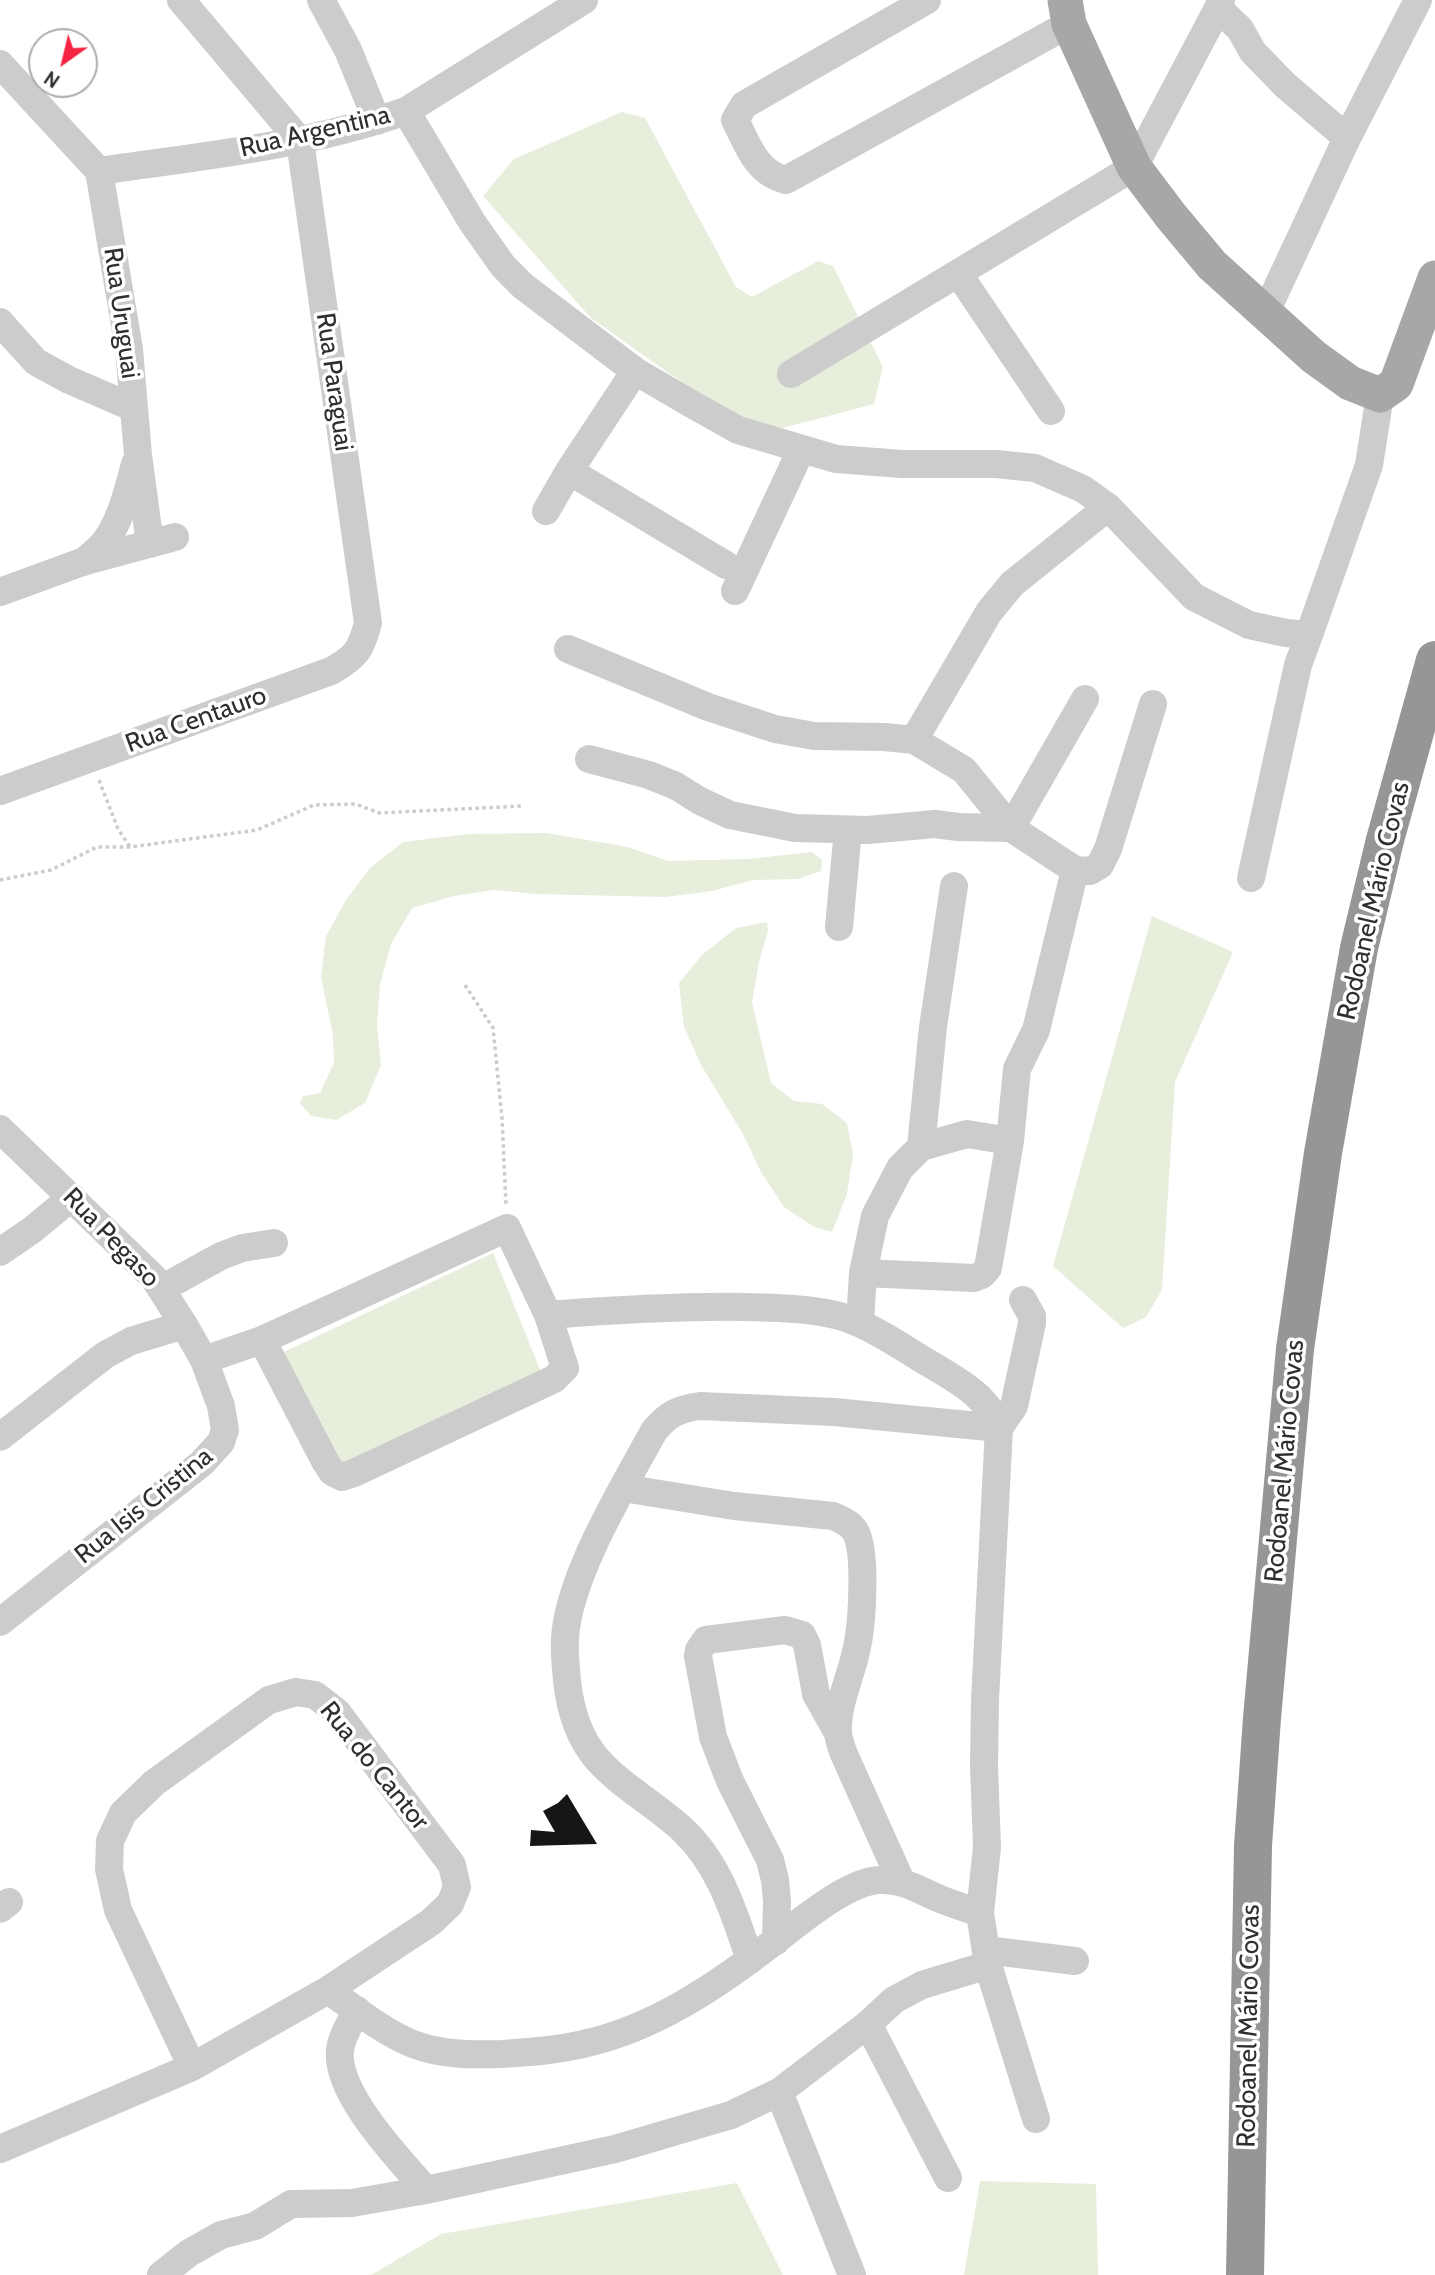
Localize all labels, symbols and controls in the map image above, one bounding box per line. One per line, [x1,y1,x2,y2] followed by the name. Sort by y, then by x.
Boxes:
[28,28,98,98] north arrow
[40,66,64,92] text: N
[237,100,393,164] street label: Rua Argentina
[96,245,146,381] street label: Rua Uruguai
[309,311,359,453] street label: Rua Paraguai
[121,680,271,760] street label: Rua Centauro
[1331,779,1417,1023] street label: Rodoanel Mário Covas
[56,1182,166,1294] street label: Rua Pegaso
[1259,1338,1311,1584] street label: Rodoanel Mário Covas
[69,1441,219,1571] street label: Rua Isis Cristina
[313,1696,435,1836] street label: Rua do Cantor
[1231,1904,1267,2148] street label: Rodoanel Mário Covas

